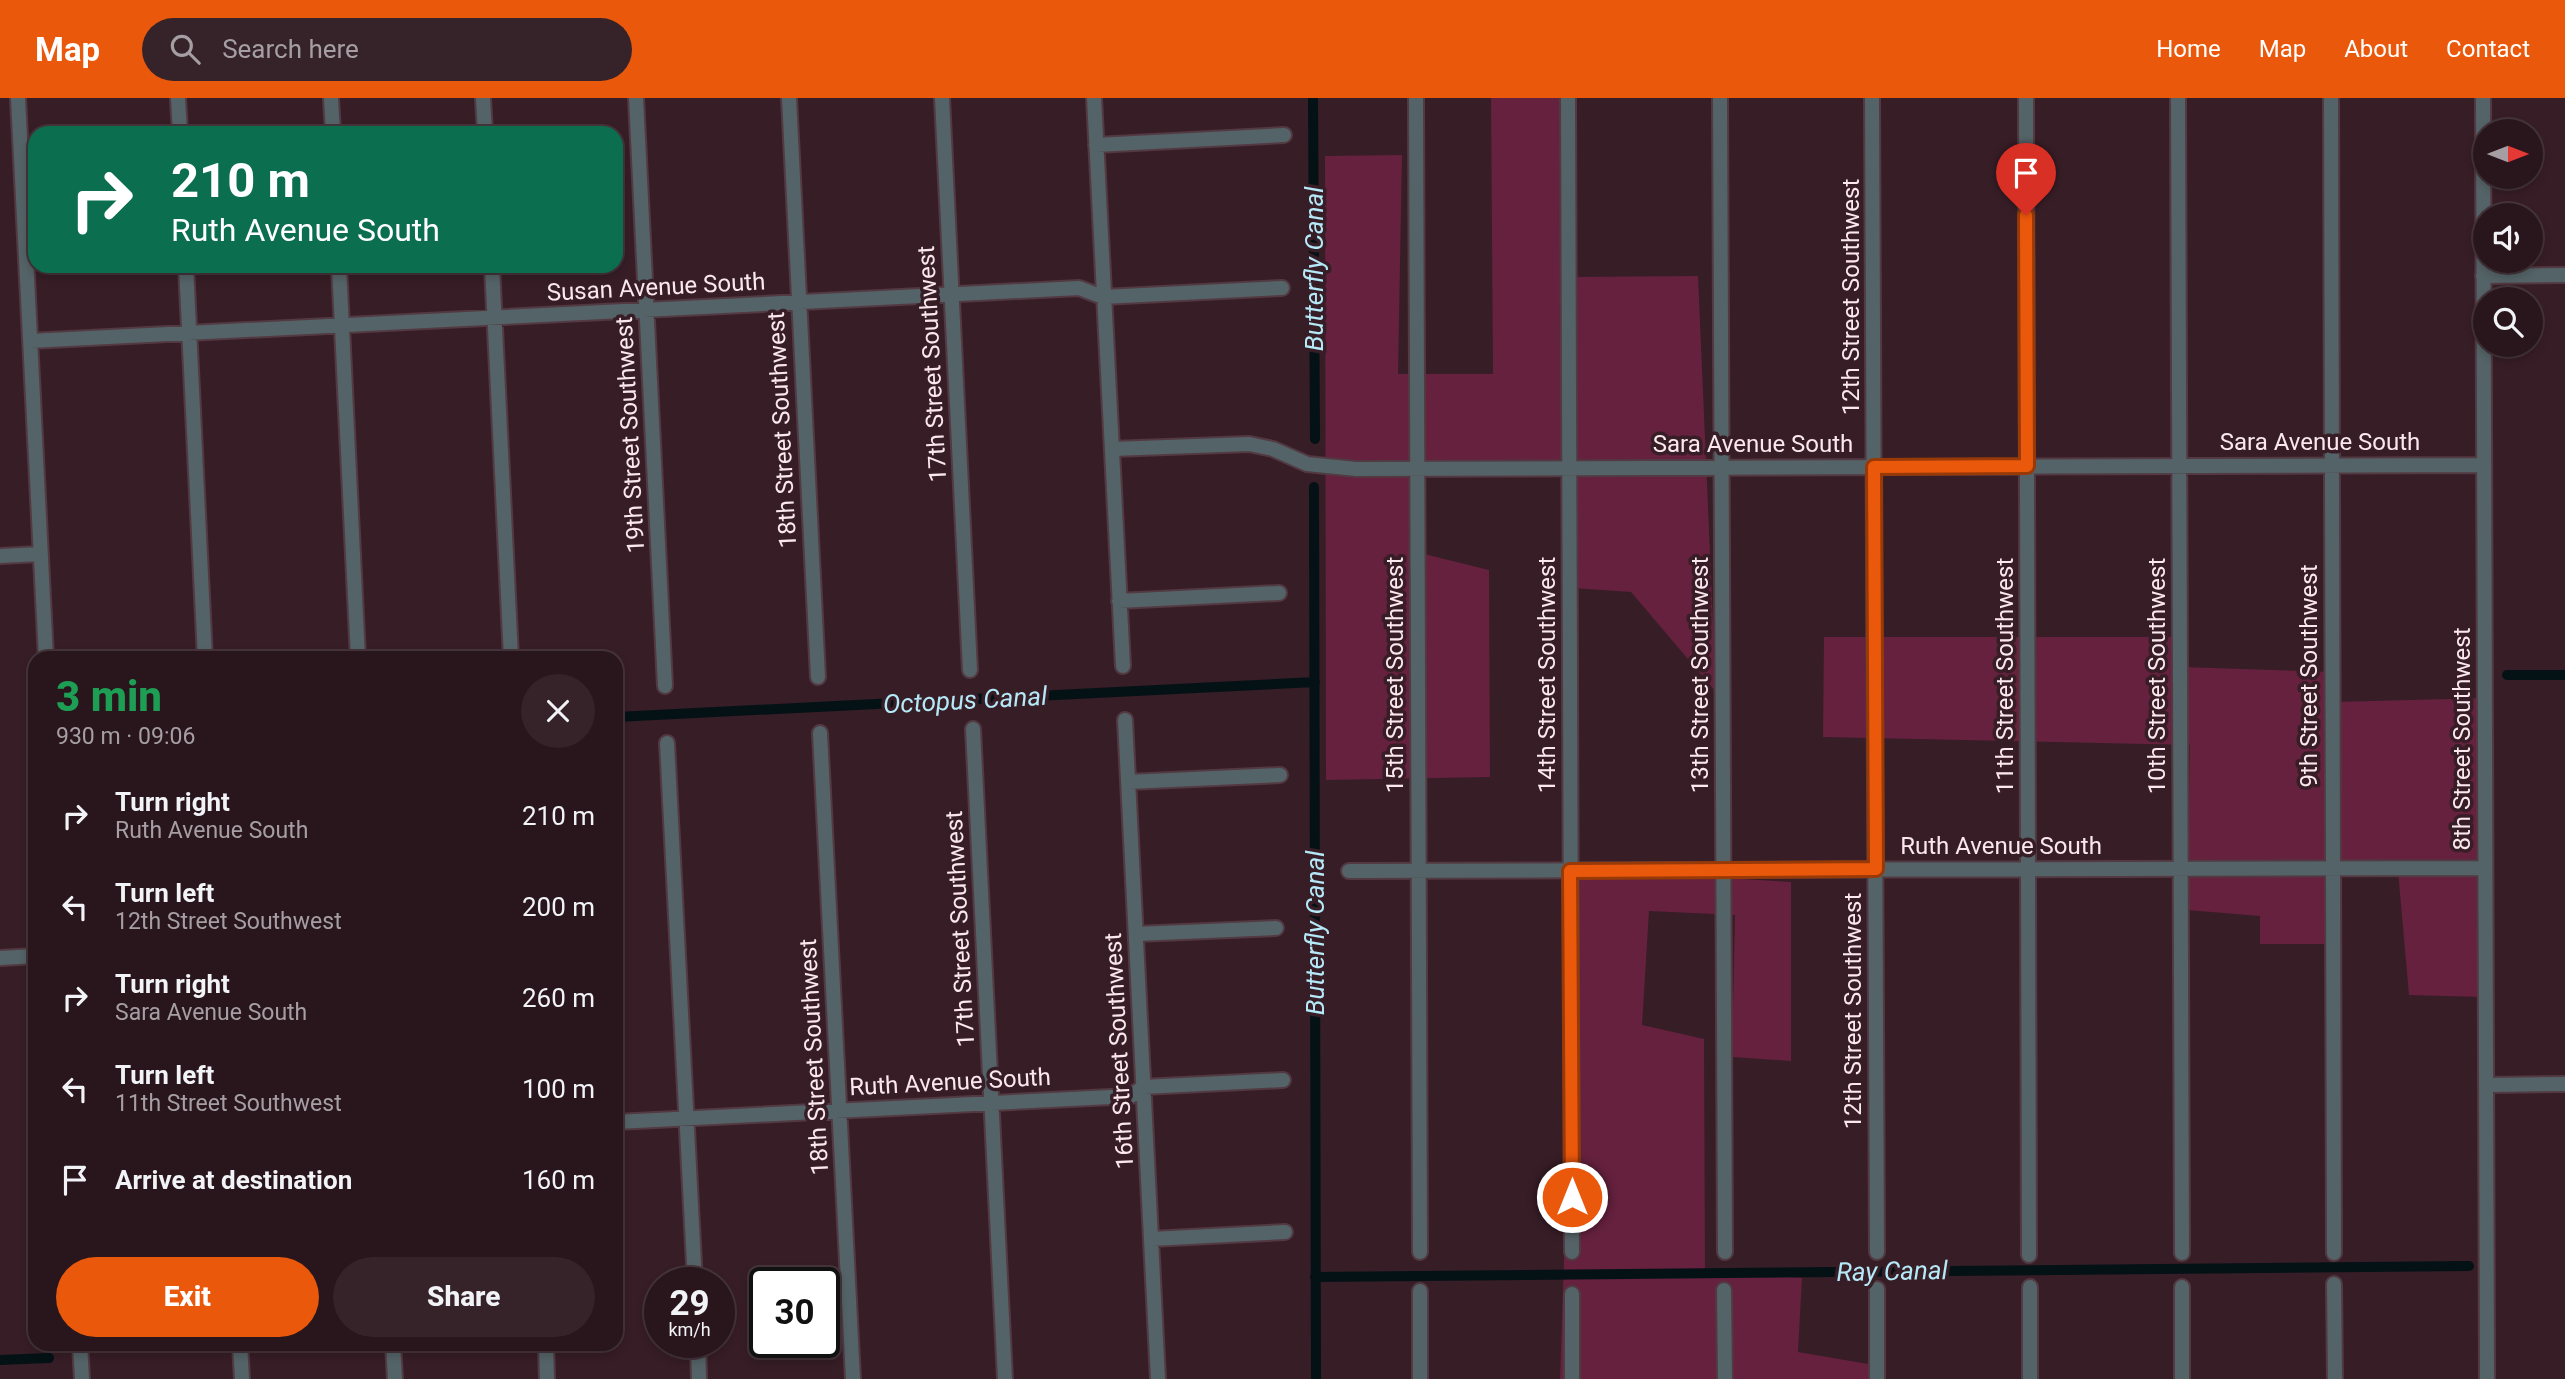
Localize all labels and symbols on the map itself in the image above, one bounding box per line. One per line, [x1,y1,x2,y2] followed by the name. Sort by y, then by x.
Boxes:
[2473,119,2543,189] north arrow
[1996,143,2056,215] pin
[1837,179,1865,415] street label: 12th Street Southwest
[1299,186,1329,351] water label: Butterfly Canal
[912,245,952,483] street label: 17th Street Southwest
[546,267,766,307] street label: Susan Avenue South
[762,311,802,549] street label: 18th Street Southwest
[610,316,650,554] street label: 19th Street Southwest
[2220,428,2420,456] street label: Sara Avenue South
[1653,430,1853,458] street label: Sara Avenue South
[1381,557,1409,793] street label: 15th Street Southwest
[1533,557,1561,793] street label: 14th Street Southwest
[1686,557,1714,793] street label: 13th Street Southwest
[1991,558,2019,794] street label: 11th Street Southwest
[2143,558,2171,794] street label: 10th Street Southwest
[2295,564,2323,788] street label: 9th Street Southwest
[2448,627,2476,851] street label: 8th Street Southwest
[882,681,1049,719] water label: Octopus Canal
[940,810,980,1048] street label: 17th Street Southwest
[1900,832,2102,860] street label: Ruth Avenue South
[1300,850,1330,1015] water label: Butterfly Canal
[1839,893,1867,1129] street label: 12th Street Southwest
[1099,932,1139,1170] street label: 16th Street Southwest
[794,938,834,1176] street label: 18th Street Southwest
[849,1063,1051,1101] street label: Ruth Avenue South
[1535,1160,1609,1234] position arrow
[1836,1255,1949,1287] water label: Ray Canal
[749,1267,840,1358] speed limit sign: 30

